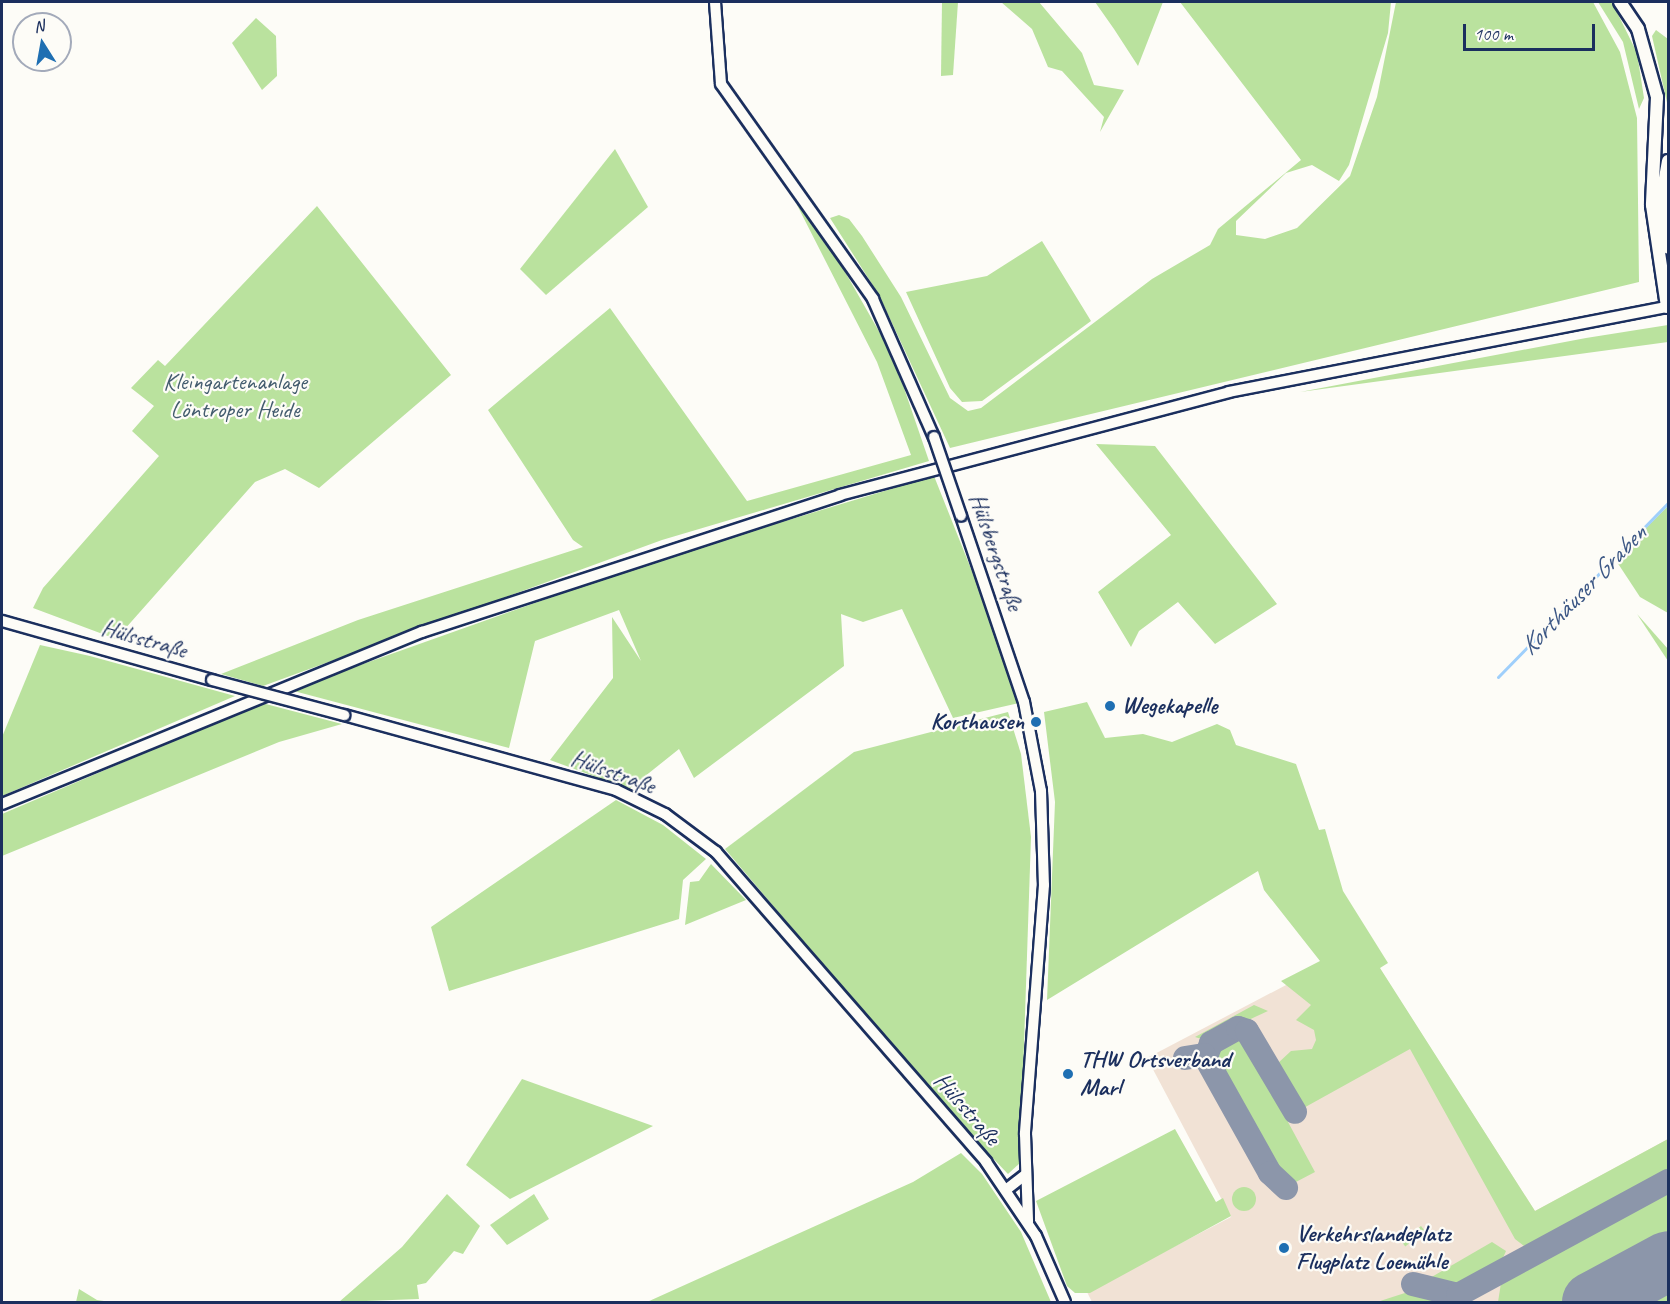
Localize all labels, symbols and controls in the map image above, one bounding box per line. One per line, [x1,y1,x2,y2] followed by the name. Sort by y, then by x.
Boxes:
[12,12,72,72] north arrow
[1466,12,1598,50] scale bar
[32,16,46,37] text: N
[1474,23,1513,45] text: 100 m
[163,368,307,424] park label: Kleingartenanlage Löntroper Heide
[963,490,1029,614] street label: Hülsbergstraße
[1513,518,1653,662] water label: Korthäuser Graben
[98,613,190,665] street label: Hülsstraße
[1122,692,1217,720] place label: Wegekapelle
[1103,699,1117,713] marker: Wegekapelle
[930,708,1024,736] place label: Korthausen
[1029,715,1043,729] marker: Korthausen
[567,744,659,800] street label: Hülsstraße
[1080,1046,1230,1102] place label: THW Ortsverband Marl
[928,1067,1006,1151] street label: Hülsstraße
[1061,1067,1075,1081] marker: THW Ortsverband Marl
[1296,1220,1451,1276] place label: Verkehrslandeplatz Flugplatz Loemühle
[1277,1241,1291,1255] marker: Verkehrslandeplatz Flugplatz Loemühle

